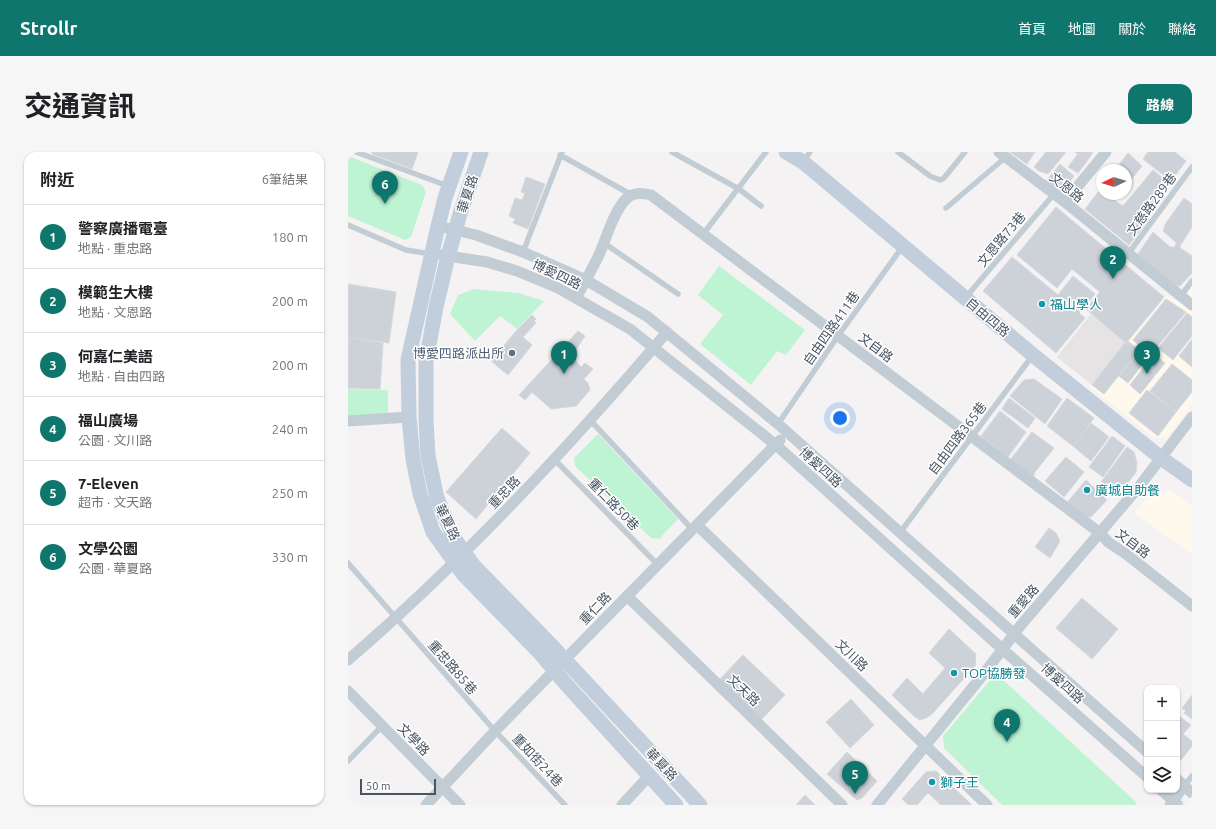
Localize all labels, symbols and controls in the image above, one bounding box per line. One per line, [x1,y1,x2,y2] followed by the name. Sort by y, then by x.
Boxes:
[20,17,77,39] text: Strollr
[1018,21,1046,37] text: 首頁
[1068,21,1096,37] text: 地圖
[1118,21,1146,37] text: 關於
[1168,21,1196,37] text: 聯絡
[1128,84,1192,124] button: 路線
[24,90,136,121] text: 交通資訊
[1096,164,1132,200] north arrow
[1047,169,1087,205] street label: 文恩路
[40,170,74,189] text: 附近
[1124,170,1178,238] street label: 文慈路289巷
[372,171,398,204] pin: 6
[262,172,308,186] text: 6筆結果
[454,173,480,215] street label: 華夏路
[974,209,1028,269] street label: 文恩路73巷
[78,220,168,237] text: 警察廣播電臺
[49,230,57,244] text: 1
[272,230,308,244] text: 180 m
[78,241,152,255] text: 地點 · 重忠路
[1100,246,1126,279] pin: 2
[530,257,584,291] street label: 博愛四路
[78,284,153,301] text: 模範生大樓
[800,288,862,368] street label: 自由四路411巷
[49,294,57,308] text: 2
[272,294,308,308] text: 200 m
[964,295,1012,339] street label: 自由四路
[1050,297,1102,311] place label: 福山學人
[1037,299,1047,309] marker: 福山學人
[78,305,152,319] text: 地點 · 文恩路
[856,330,896,364] street label: 文自路
[551,341,577,374] pin: 1
[1134,341,1160,374] pin: 3
[413,346,504,360] place label: 博愛四路派出所
[78,348,153,365] text: 何嘉仁美語
[507,348,517,358] marker: 博愛四路派出所
[49,358,57,372] text: 3
[272,358,308,372] text: 200 m
[78,369,165,383] text: 地點 · 自由四路
[925,399,989,477] street label: 自由四路365巷
[830,408,850,428] your location
[78,412,138,429] text: 福山廣場
[49,422,57,436] text: 4
[272,422,308,436] text: 240 m
[78,433,152,447] text: 公園 · 文川路
[797,444,845,490] street label: 博愛四路
[485,473,523,511] street label: 重忠路
[78,475,139,492] text: 7-Eleven
[586,475,642,533] street label: 重仁路50巷
[1095,483,1160,497] place label: 廣城自助餐
[1082,485,1092,495] marker: 廣城自助餐
[49,486,57,500] text: 5
[272,486,308,500] text: 250 m
[78,495,152,509] text: 超市 · 文天路
[433,501,463,543] street label: 華夏路
[1113,526,1153,560] street label: 文自路
[78,540,138,557] text: 文學公園
[49,550,57,564] text: 6
[272,550,308,564] text: 330 m
[78,561,152,575] text: 公園 · 華夏路
[1005,582,1041,620] street label: 重愛路
[576,589,614,627] street label: 重仁路
[833,636,871,674] street label: 文川路
[426,637,480,697] street label: 重忠路85巷
[1039,660,1087,706] street label: 博愛四路
[962,666,1026,680] place label: TOP協勝發
[949,668,959,678] marker: TOP協勝發
[725,671,763,709] street label: 文天路
[1144,685,1180,793] map controls
[1144,685,1180,721] button: +
[994,709,1020,742] pin: 4
[395,720,433,758] street label: 文學路
[1144,721,1180,757] button: −
[510,731,566,789] street label: 重如街24巷
[644,745,680,783] street label: 華夏路
[1144,757,1180,793] button: layers
[842,761,868,794] pin: 5
[940,775,979,789] place label: 獅子王
[360,777,436,796] scale bar
[927,777,937,787] marker: 獅子王
[366,780,390,792] text: 50 m

